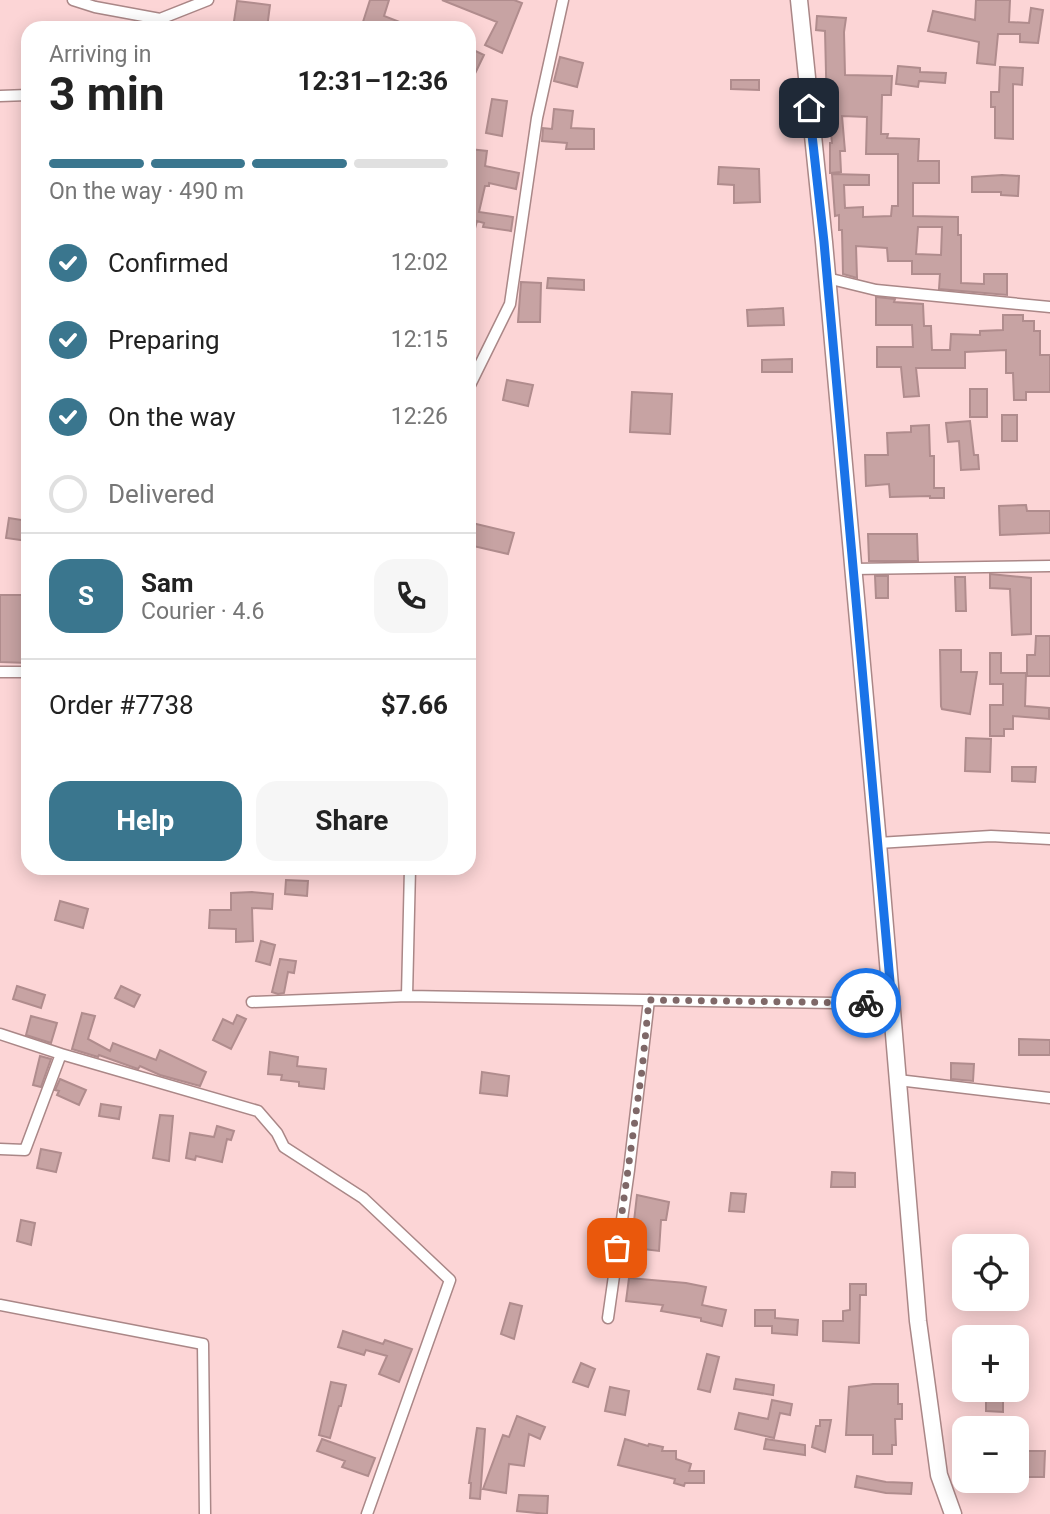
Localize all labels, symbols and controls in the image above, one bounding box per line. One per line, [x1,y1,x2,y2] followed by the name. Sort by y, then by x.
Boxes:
[49,41,152,68] text: Arriving in
[298,66,448,96] text: 12:31–12:36
[49,67,165,121] text: 3 min
[779,78,839,138] pin
[790,89,828,127] icon: home
[49,178,244,205] text: On the way · 490 m
[49,244,87,282] icon: check
[108,248,229,278] text: Confirmed
[391,249,448,276] text: 12:02
[49,321,87,359] icon: check
[108,325,220,355] text: Preparing
[391,326,448,353] text: 12:15
[49,398,87,436] icon: check
[108,402,236,432] text: On the way
[391,403,448,430] text: 12:26
[108,479,215,509] text: Delivered
[374,559,448,633] button: phone
[141,568,193,598] text: Sam
[78,581,94,611] text: S
[141,598,264,625] text: Courier · 4.6
[49,690,194,720] text: Order #7738
[381,690,448,720] text: $7.66
[49,781,242,861] button: Help
[256,781,448,861] button: Share
[831,968,901,1038] courier
[847,984,885,1022] icon: bike
[587,1218,647,1278] pin
[598,1229,636,1267] icon: bag
[952,1234,1029,1493] map controls
[952,1234,1029,1311] button: locate
[952,1325,1029,1402] button: +
[952,1416,1029,1493] button: −

